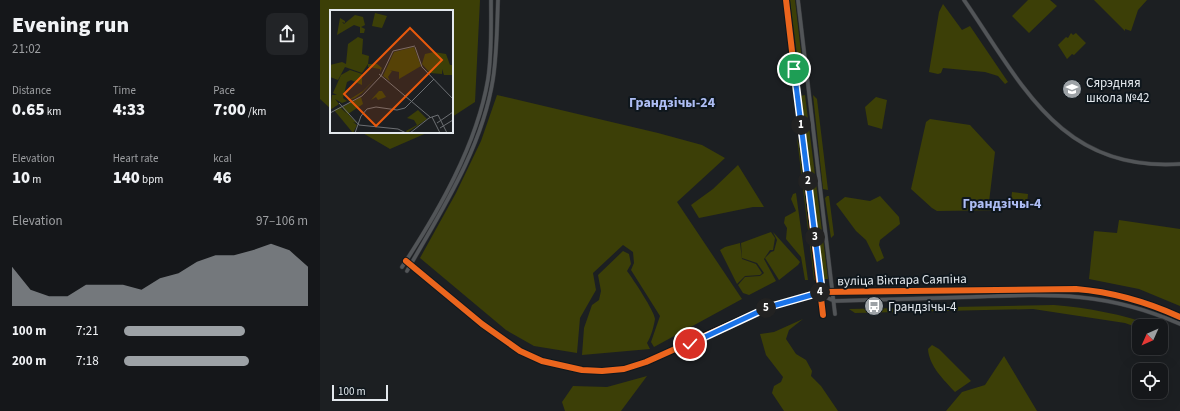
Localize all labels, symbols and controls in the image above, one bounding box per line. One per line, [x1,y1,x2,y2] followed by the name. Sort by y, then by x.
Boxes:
[12,9,129,41] text: Evening run
[330,10,453,133] inset map
[266,13,308,55] button: share
[12,40,41,58] text: 21:02
[777,52,811,86] pin
[783,58,805,80] icon: arrive
[1086,74,1150,107] place label: Сярэдняя школа №42
[1061,78,1083,100] school or university icon: Сярэдняя школа №42
[12,83,51,98] text: Distance
[113,83,136,98] text: Time
[213,83,235,98] text: Pace
[629,93,716,113] district label: Грандзічы-24
[12,98,45,122] text: 0.65
[113,98,145,122] text: 4:33
[213,98,246,122] text: 7:00
[45,104,61,119] text: km
[246,104,266,119] text: /km
[791,115,811,135] pin: 1
[798,117,804,132] text: 1
[12,151,55,166] text: Elevation
[113,151,158,166] text: Heart rate
[213,151,232,166] text: kcal
[12,166,30,190] text: 10
[113,166,140,190] text: 140
[213,166,231,190] text: 46
[798,171,818,191] pin: 2
[30,172,41,187] text: m
[140,172,163,187] text: bpm
[805,173,811,188] text: 2
[963,194,1042,214] district label: Грандзічы-4
[12,212,63,230] text: Elevation
[256,212,308,230] text: 97–106 m
[805,227,825,247] pin: 3
[812,229,818,244] text: 3
[837,270,967,290] street label: вуліца Віктара Саяпіна
[810,282,830,302] pin: 4
[817,284,823,299] text: 4
[863,295,885,317] bus stop icon: Грандзічы-4
[756,298,776,318] pin: 5
[888,298,957,316] place label: Грандзічы-4
[763,300,769,315] text: 5
[1132,319,1168,355] north arrow
[1132,319,1168,399] map controls
[12,322,46,340] text: 100 m
[76,322,99,340] text: 7:21
[673,327,707,361] pin
[679,333,701,355] icon: check
[12,352,46,370] text: 200 m
[76,352,99,370] text: 7:18
[1132,363,1168,399] button: locate
[332,383,388,402] scale bar
[338,384,366,399] text: 100 m

